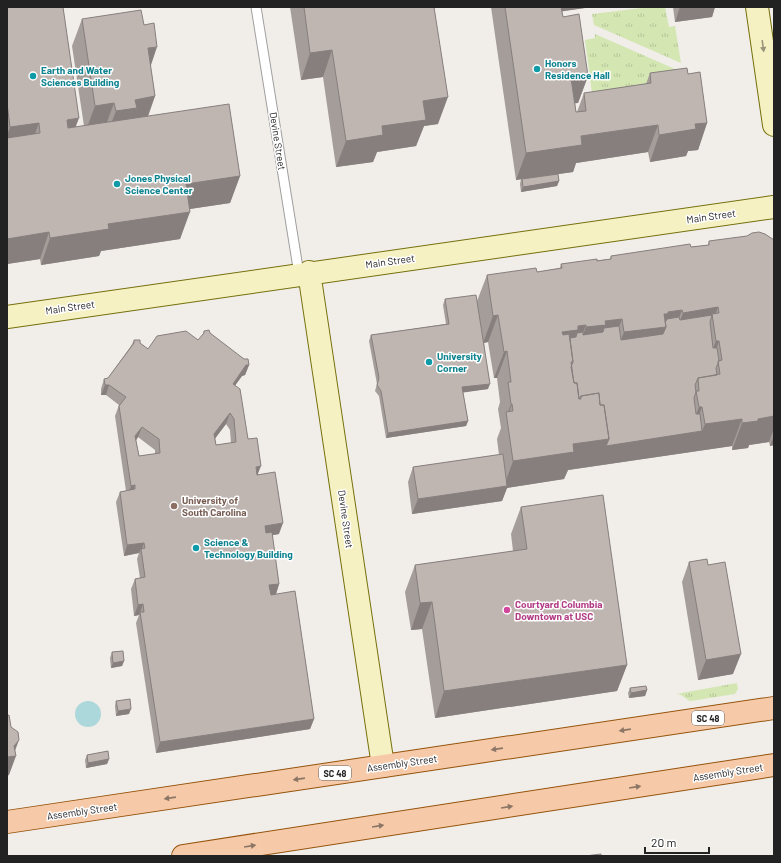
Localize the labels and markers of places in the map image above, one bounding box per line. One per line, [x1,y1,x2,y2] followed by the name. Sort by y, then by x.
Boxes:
[545,57,610,81] place label: Honors Residence Hall
[41,64,120,88] place label: Earth and Water Sciences Building
[532,64,542,74] marker: Honors Residence Hall
[28,71,38,81] marker: Earth and Water Sciences Building
[125,172,193,196] place label: Jones Physical Science Center
[112,179,122,189] marker: Jones Physical Science Center
[437,350,482,374] place label: University Corner
[424,357,434,367] marker: University Corner
[182,494,247,518] place label: University of South Carolina
[169,501,179,511] marker: University of South Carolina
[204,536,293,560] place label: Science & Technology Building
[191,543,201,553] marker: Science & Technology Building
[515,598,603,622] place label: Courtyard Columbia Downtown at USC
[502,605,512,615] marker: Courtyard Columbia Downtown at USC

